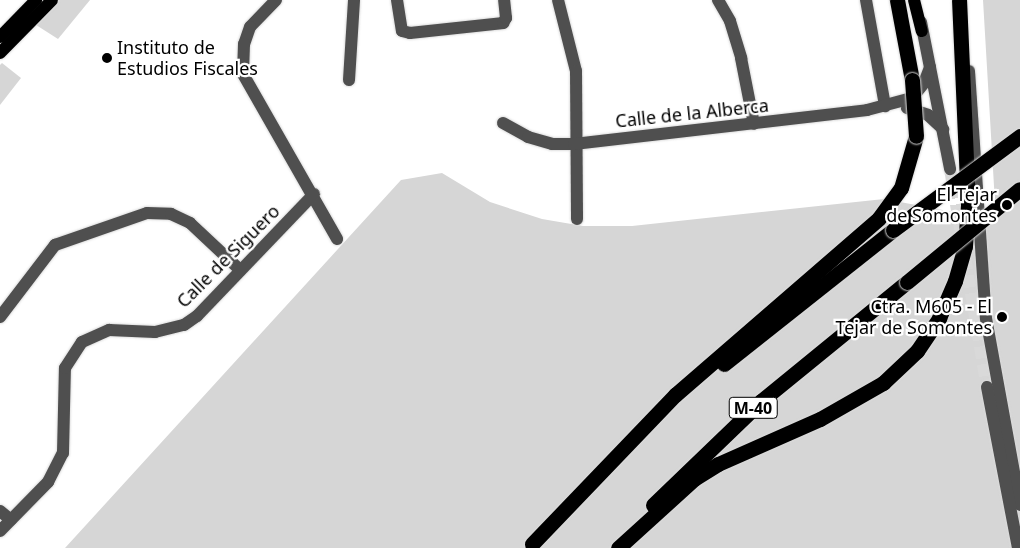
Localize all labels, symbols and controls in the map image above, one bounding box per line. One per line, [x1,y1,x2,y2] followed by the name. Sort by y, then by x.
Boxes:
[117,37,258,80] place label: Instituto de Estudios Fiscales
[101,52,113,64] marker: Instituto de Estudios Fiscales
[614,94,770,132] street label: Calle de la Alberca
[886,184,997,226] place label: El Tejar de Somontes
[1001,199,1013,211] marker: El Tejar de Somontes
[172,200,284,312] street label: Calle de Siguero
[835,296,992,338] place label: Ctra. M605 - El Tejar de Somontes
[996,311,1008,323] marker: Ctra. M605 - El Tejar de Somontes
[728,394,778,422] road number: M-40

